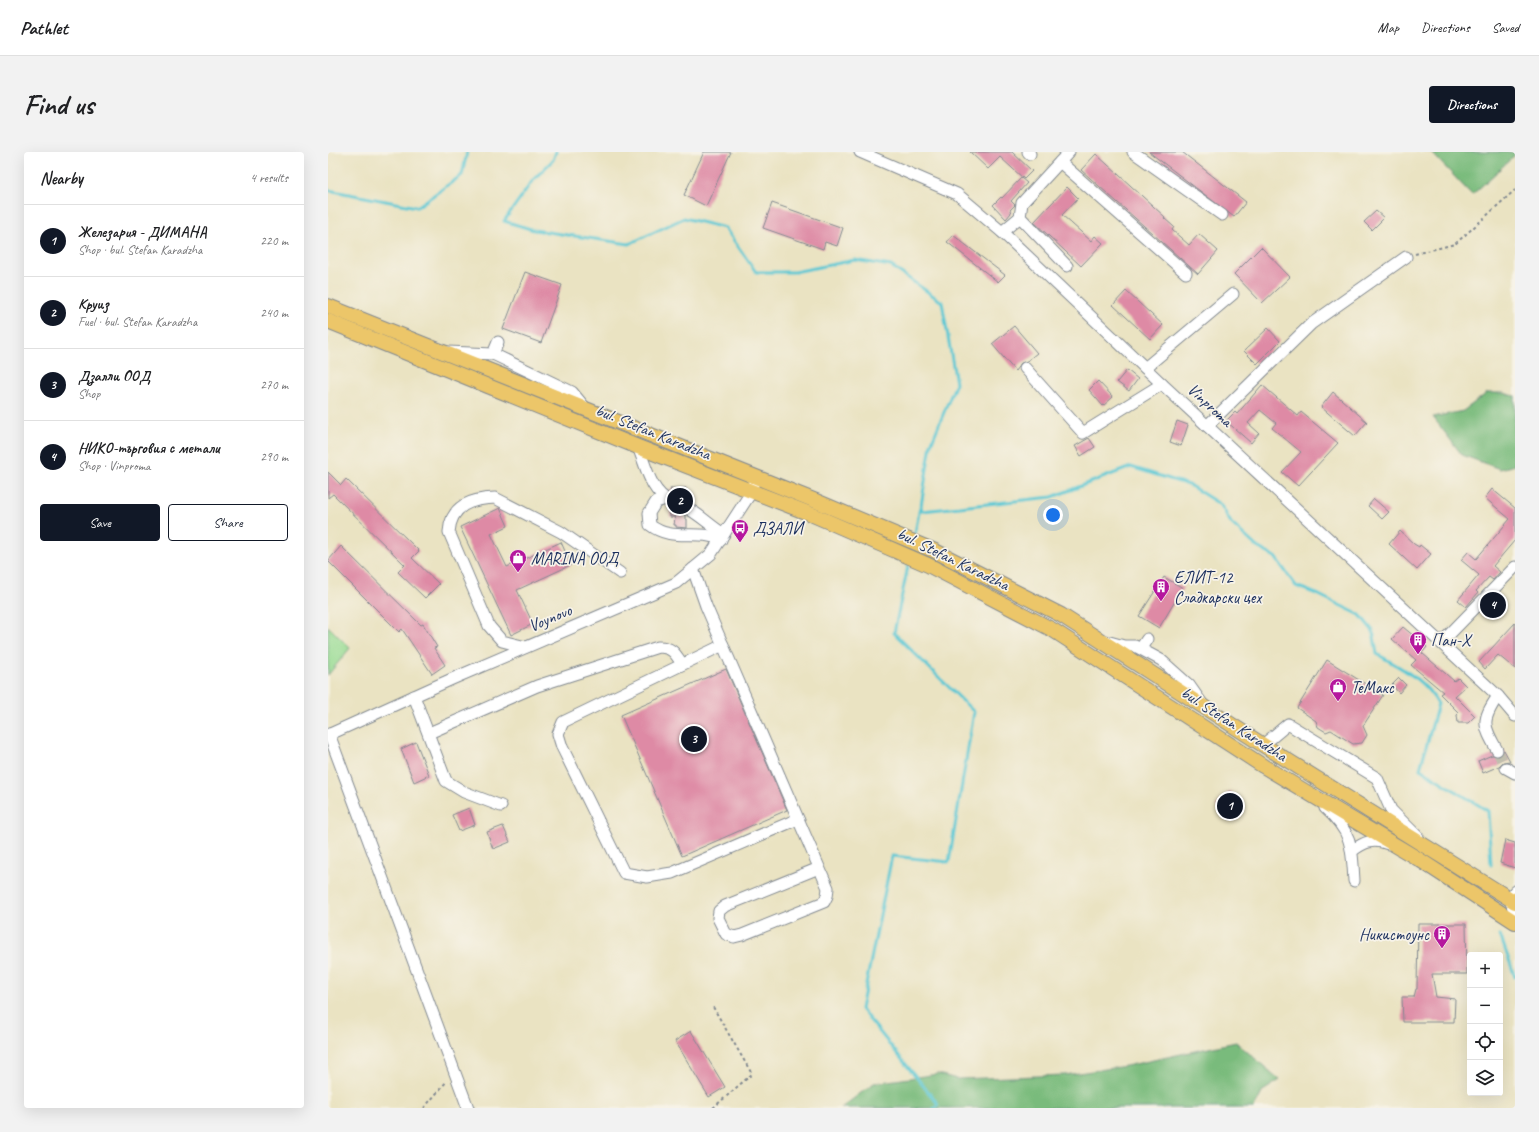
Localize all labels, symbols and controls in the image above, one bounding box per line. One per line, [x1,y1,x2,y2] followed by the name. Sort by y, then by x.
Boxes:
[20,16,68,40] text: Pathlet
[1378,19,1399,36] text: Map
[1421,19,1470,36] text: Directions
[1492,19,1519,36] text: Saved
[1429,86,1515,123] button: Directions
[24,87,94,122] text: Find us
[40,168,83,189] text: Nearby
[250,170,288,186] text: 4 results
[78,223,207,242] text: Железария - ДИМАНА
[50,233,56,249] text: 1
[260,233,288,249] text: 220 m
[78,242,202,258] text: Shop · bul. Stefan Karadzha
[78,295,109,314] text: Круиз
[50,305,56,321] text: 2
[260,305,288,321] text: 240 m
[78,314,197,330] text: Fuel · bul. Stefan Karadzha
[78,367,150,386] text: Дзалли ООД
[50,377,56,393] text: 3
[260,377,288,393] text: 270 m
[1183,379,1238,433] street label: Vinproma
[78,386,100,402] text: Shop
[592,399,715,465] street label: bul. Stefan Karadzha
[78,439,220,458] text: НИКО-търговия с метали
[50,449,56,465] text: 4
[260,449,288,465] text: 290 m
[78,458,150,474] text: Shop · Vinproma
[667,486,693,516] pin: 2
[40,504,160,541] button: Save
[168,504,288,541] button: Share
[1043,505,1063,525] your location
[730,518,750,543] bus stop icon: ДЗАЛИ
[753,518,805,539] place label: ДЗАЛИ
[894,523,1014,596] street label: bul. Stefan Karadzha
[508,548,528,573] shop icon: MARINA ООД
[531,548,620,569] place label: MARINA ООД
[1174,567,1262,608] place label: ЕЛИТ-12 Сладкарски цех
[1151,577,1171,602] building icon: ЕЛИТ-12 Сладкарски цех
[1480,590,1506,620] pin: 4
[525,599,576,636] street label: Voynovo
[1408,630,1428,655] building icon: Пан-Х
[1431,630,1473,651] place label: Пан-Х
[1328,677,1348,702] shop icon: ТеМакс
[1351,677,1395,698] place label: ТеМакс
[1177,682,1292,767] street label: bul. Stefan Karadzha
[681,724,707,754] pin: 3
[1217,791,1243,821] pin: 1
[1359,924,1430,945] place label: Никистоунс
[1432,924,1452,949] building icon: Никистоунс
[1467,952,1503,1096] map controls
[1467,952,1503,988] button: +
[1467,988,1503,1024] button: −
[1467,1024,1503,1060] button: locate
[1467,1060,1503,1096] button: layers

